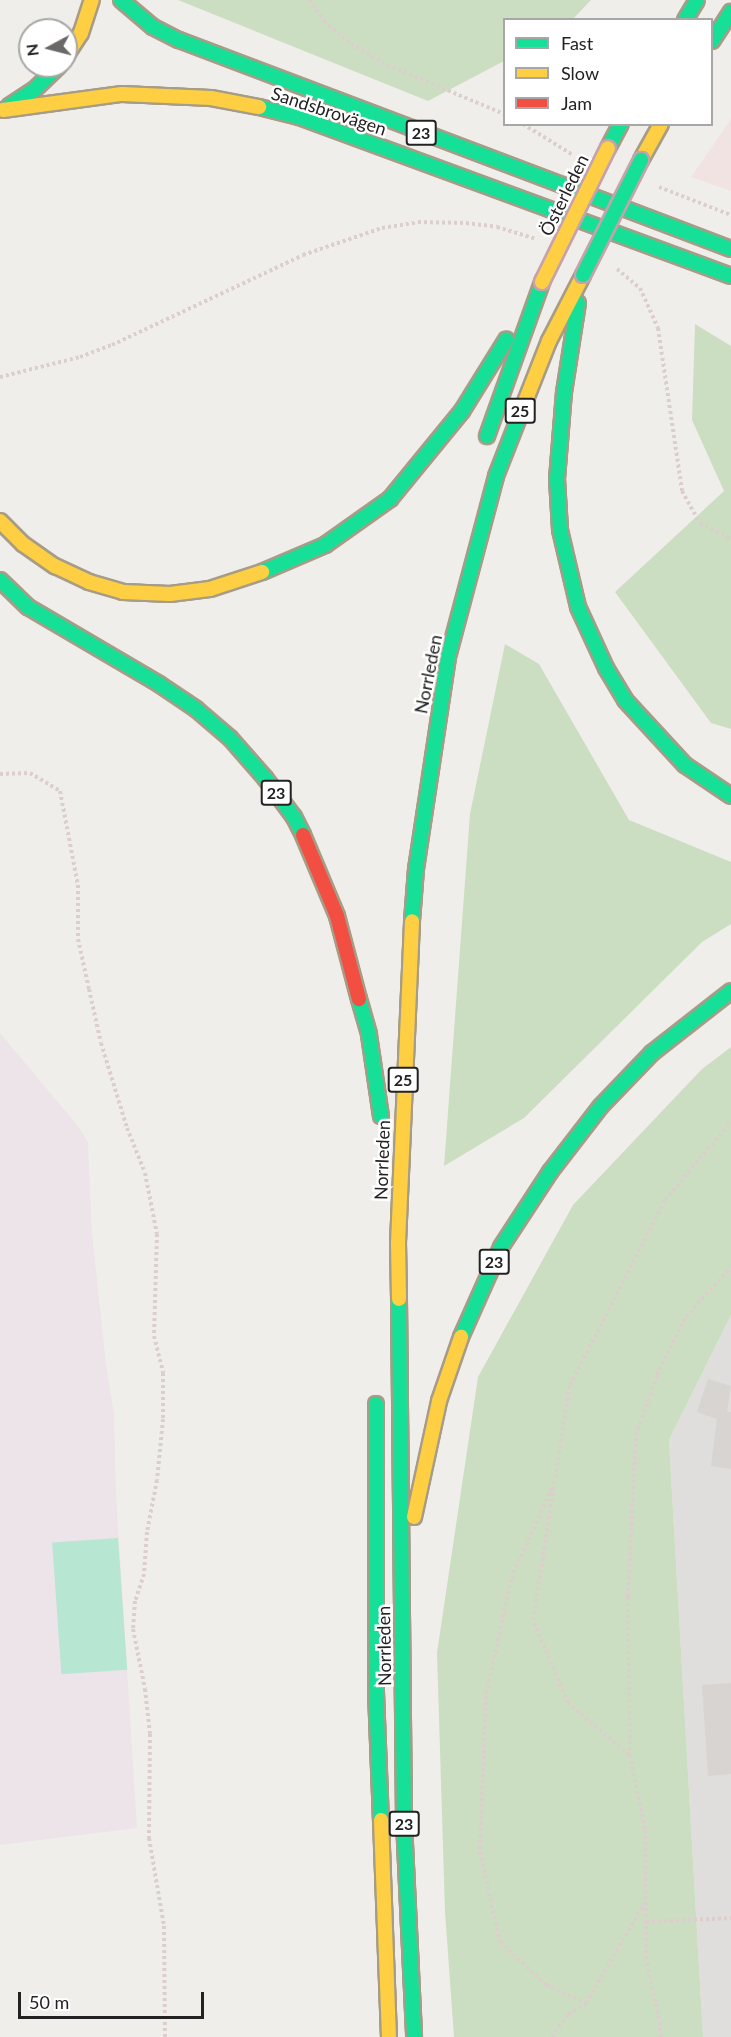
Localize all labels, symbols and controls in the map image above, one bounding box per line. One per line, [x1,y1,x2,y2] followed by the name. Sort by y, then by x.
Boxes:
[18,18,78,78] north arrow
[503,18,713,126] legend
[561,32,593,54] text: Fast
[21,43,42,57] text: N
[561,62,599,84] text: Slow
[269,82,389,140] street label: Sandsbrovägen
[561,92,592,114] text: Jam
[404,120,438,146] road number: 23
[535,151,593,239] street label: Österleden
[504,398,536,424] road number: 25
[410,633,446,715] street label: Norrleden
[260,780,292,806] road number: 23
[386,1067,420,1093] road number: 25
[370,1120,394,1200] street label: Norrleden
[478,1249,510,1275] road number: 23
[373,1606,395,1686] street label: Norrleden
[388,1811,420,1837] road number: 23
[21,1980,207,2018] scale bar
[29,1991,69,2013] text: 50 m

